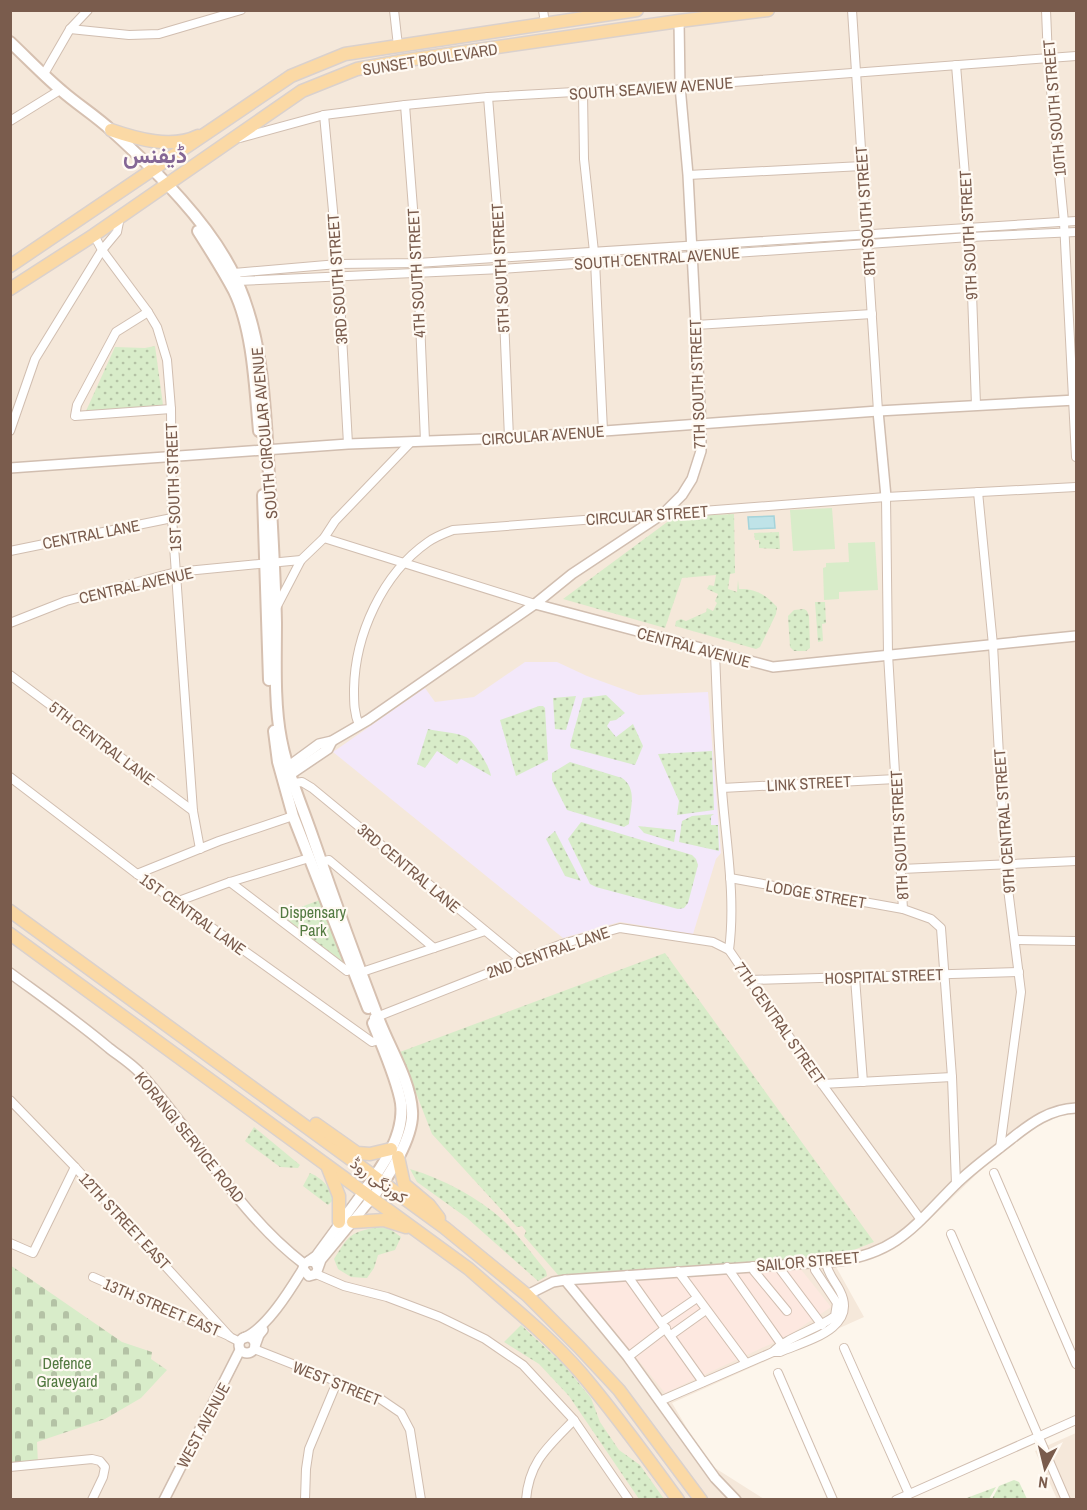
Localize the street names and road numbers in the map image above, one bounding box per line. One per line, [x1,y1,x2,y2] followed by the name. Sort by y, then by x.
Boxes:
[361,37,499,81] street label: SUNSET BOULEVARD
[1037,39,1071,177] street label: 10TH SOUTH STREET
[568,71,734,105] street label: SOUTH SEAVIEW AVENUE
[850,146,880,276] street label: 8TH SOUTH STREET
[954,170,982,300] street label: 9TH SOUTH STREET
[486,203,514,333] street label: 5TH SOUTH STREET
[402,208,430,338] street label: 4TH SOUTH STREET
[321,213,353,345] street label: 3RD SOUTH STREET
[573,241,741,275] street label: SOUTH CENTRAL AVENUE
[684,319,710,449] street label: 7TH SOUTH STREET
[246,346,282,520] street label: SOUTH CIRCULAR AVENUE
[481,420,605,450] street label: CIRCULAR AVENUE
[160,422,186,552] street label: 1ST SOUTH STREET
[585,500,709,530] street label: CIRCULAR STREET
[40,514,142,554] street label: CENTRAL LANE
[77,561,195,609] street label: CENTRAL AVENUE
[635,621,753,673] street label: CENTRAL AVENUE
[45,696,159,790] street label: 5TH CENTRAL LANE
[988,748,1020,894] street label: 9TH CENTRAL STREET
[766,770,852,796] street label: LINK STREET
[885,770,913,900] street label: 8TH SOUTH STREET
[353,818,465,918] street label: 3RD CENTRAL LANE
[135,868,251,960] street label: 1ST CENTRAL LANE
[764,874,868,914] street label: LODGE STREET
[484,921,612,983] street label: 2ND CENTRAL LANE
[730,957,830,1089] street label: 7TH CENTRAL STREET
[824,963,944,989] street label: HOSPITAL STREET
[130,1067,250,1207] street label: KORANGI SERVICE ROAD
[346,1152,412,1208] street label: کورنگی روڈ
[74,1168,176,1274] street label: 12TH STREET EAST
[755,1246,861,1276] street label: SAILOR STREET
[100,1272,224,1342] street label: 13TH STREET EAST
[290,1355,384,1411] street label: WEST STREET
[171,1379,235,1471] street label: WEST AVENUE

